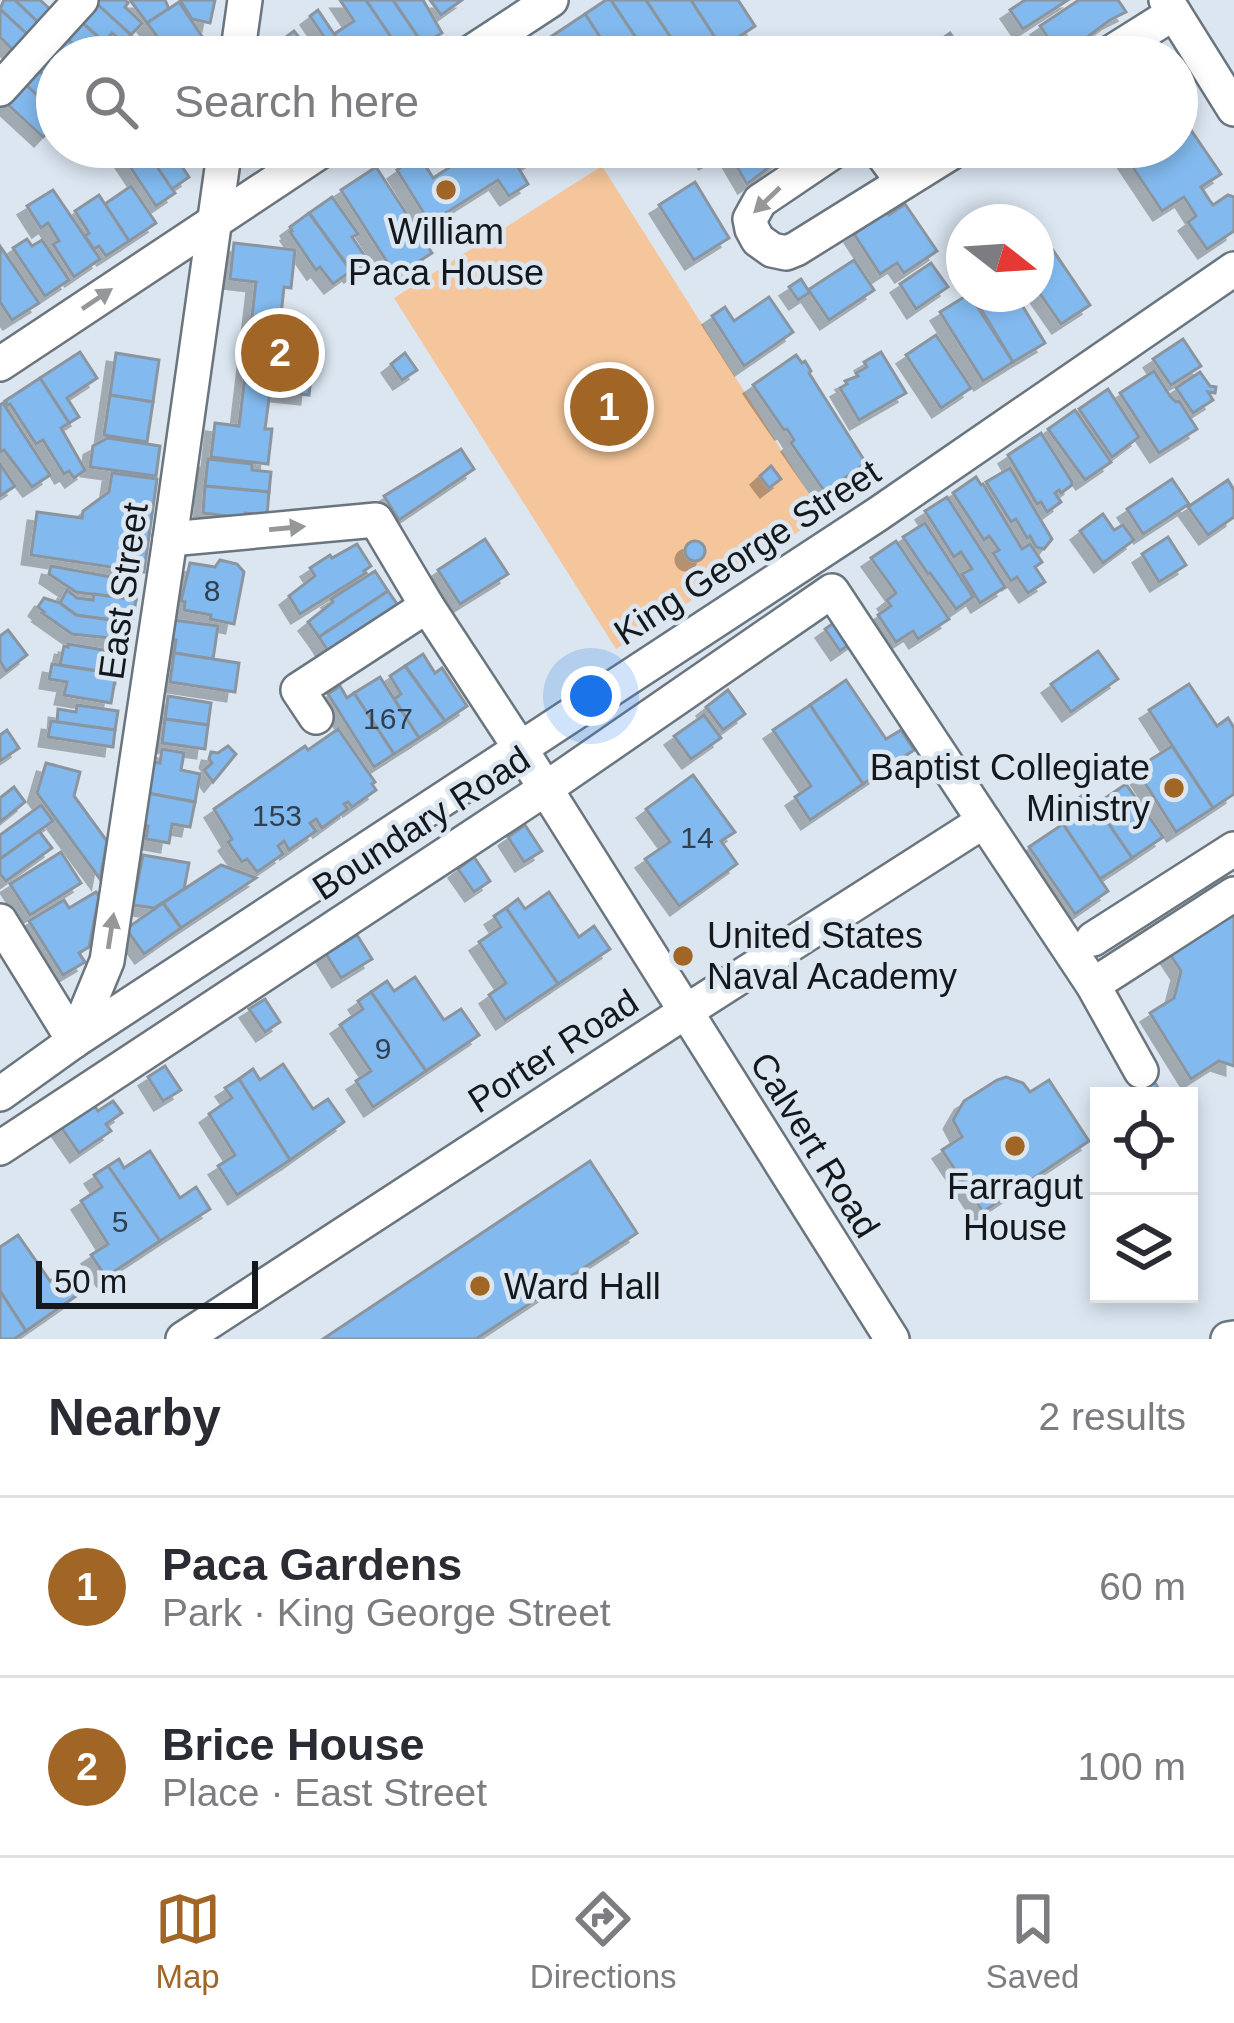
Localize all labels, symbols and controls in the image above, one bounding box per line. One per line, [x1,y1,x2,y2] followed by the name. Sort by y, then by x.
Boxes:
[36,36,1198,168] search box
[78,69,144,135] icon: search
[174,76,419,127] text: Search here
[433,177,459,203] marker: William Paca House
[753,186,782,214] one-way arrow
[946,204,1054,312] north arrow
[348,211,544,293] place label: William Paca House
[81,288,114,310] one-way arrow
[241,308,319,398] pin: 2
[570,362,648,452] pin: 1
[607,451,887,653] street label: King George Street
[90,500,156,682] street label: East Street
[269,518,306,537] one-way arrow
[204,574,220,607] house number: 8
[561,666,621,726] your location
[363,702,413,735] house number: 167
[305,738,537,908] street label: Boundary Road
[870,747,1150,829] place label: Baptist Collegiate Ministry
[1161,775,1187,801] marker: Baptist Collegiate Ministry
[252,799,302,832] house number: 153
[680,821,714,854] house number: 14
[102,912,121,949] one-way arrow
[707,915,957,997] place label: United States Naval Academy
[670,943,696,969] marker: United States Naval Academy
[460,981,646,1121] street label: Porter Road
[375,1032,391,1065] house number: 9
[742,1045,888,1245] street label: Calvert Road
[1090,1087,1198,1303] map controls
[1090,1087,1198,1195] button: locate
[1002,1133,1028,1159] marker: Farragut House
[947,1166,1083,1248] place label: Farragut House
[1090,1195,1198,1303] button: layers
[112,1205,128,1238] house number: 5
[36,1255,258,1308] scale bar
[54,1263,127,1300] text: 50 m
[504,1266,661,1307] place label: Ward Hall
[467,1273,493,1299] marker: Ward Hall
[48,1389,221,1446] text: Nearby
[1039,1395,1186,1438] text: 2 results
[162,1539,462,1590] text: Paca Gardens
[76,1565,98,1608] text: 1
[1099,1565,1186,1608] text: 60 m
[162,1591,611,1634] text: Park · King George Street
[162,1719,425,1770] text: Brice House
[76,1745,98,1788] text: 2
[1078,1745,1186,1788] text: 100 m
[162,1771,487,1814] text: Place · East Street
[155,1886,221,1996] tab: Map
[530,1886,677,1996] tab: Directions
[986,1886,1079,1996] tab: Saved

